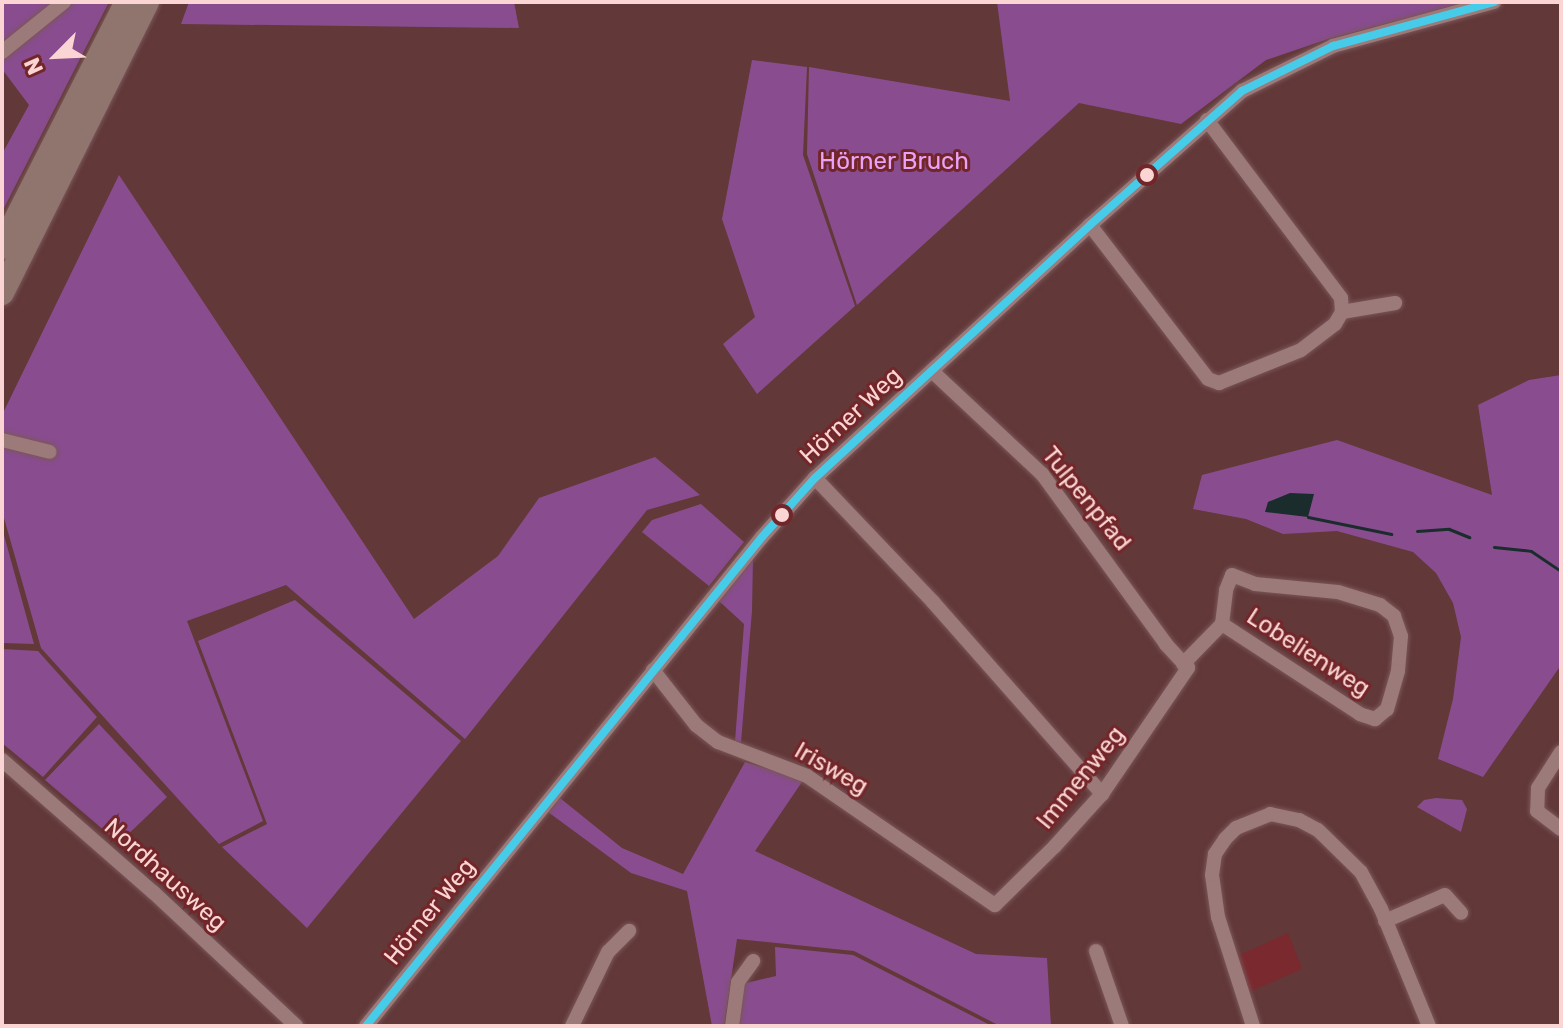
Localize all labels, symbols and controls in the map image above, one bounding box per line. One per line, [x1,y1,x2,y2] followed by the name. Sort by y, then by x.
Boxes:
[16,16,96,96] north arrow
[18,53,49,79] text: N
[819,148,969,176] park label: Hörner Bruch
[1139,167,1155,183] unlabelled marker
[794,361,908,471] street label: Hörner Weg
[1035,441,1137,557] street label: Tulpenpfad
[774,507,790,523] unlabelled marker
[1241,603,1375,703] street label: Lobelienweg
[1031,721,1131,835] street label: Immenweg
[789,737,873,801] street label: Irisweg
[98,813,232,937] street label: Nordhausweg
[378,853,482,971] street label: Hörner Weg

